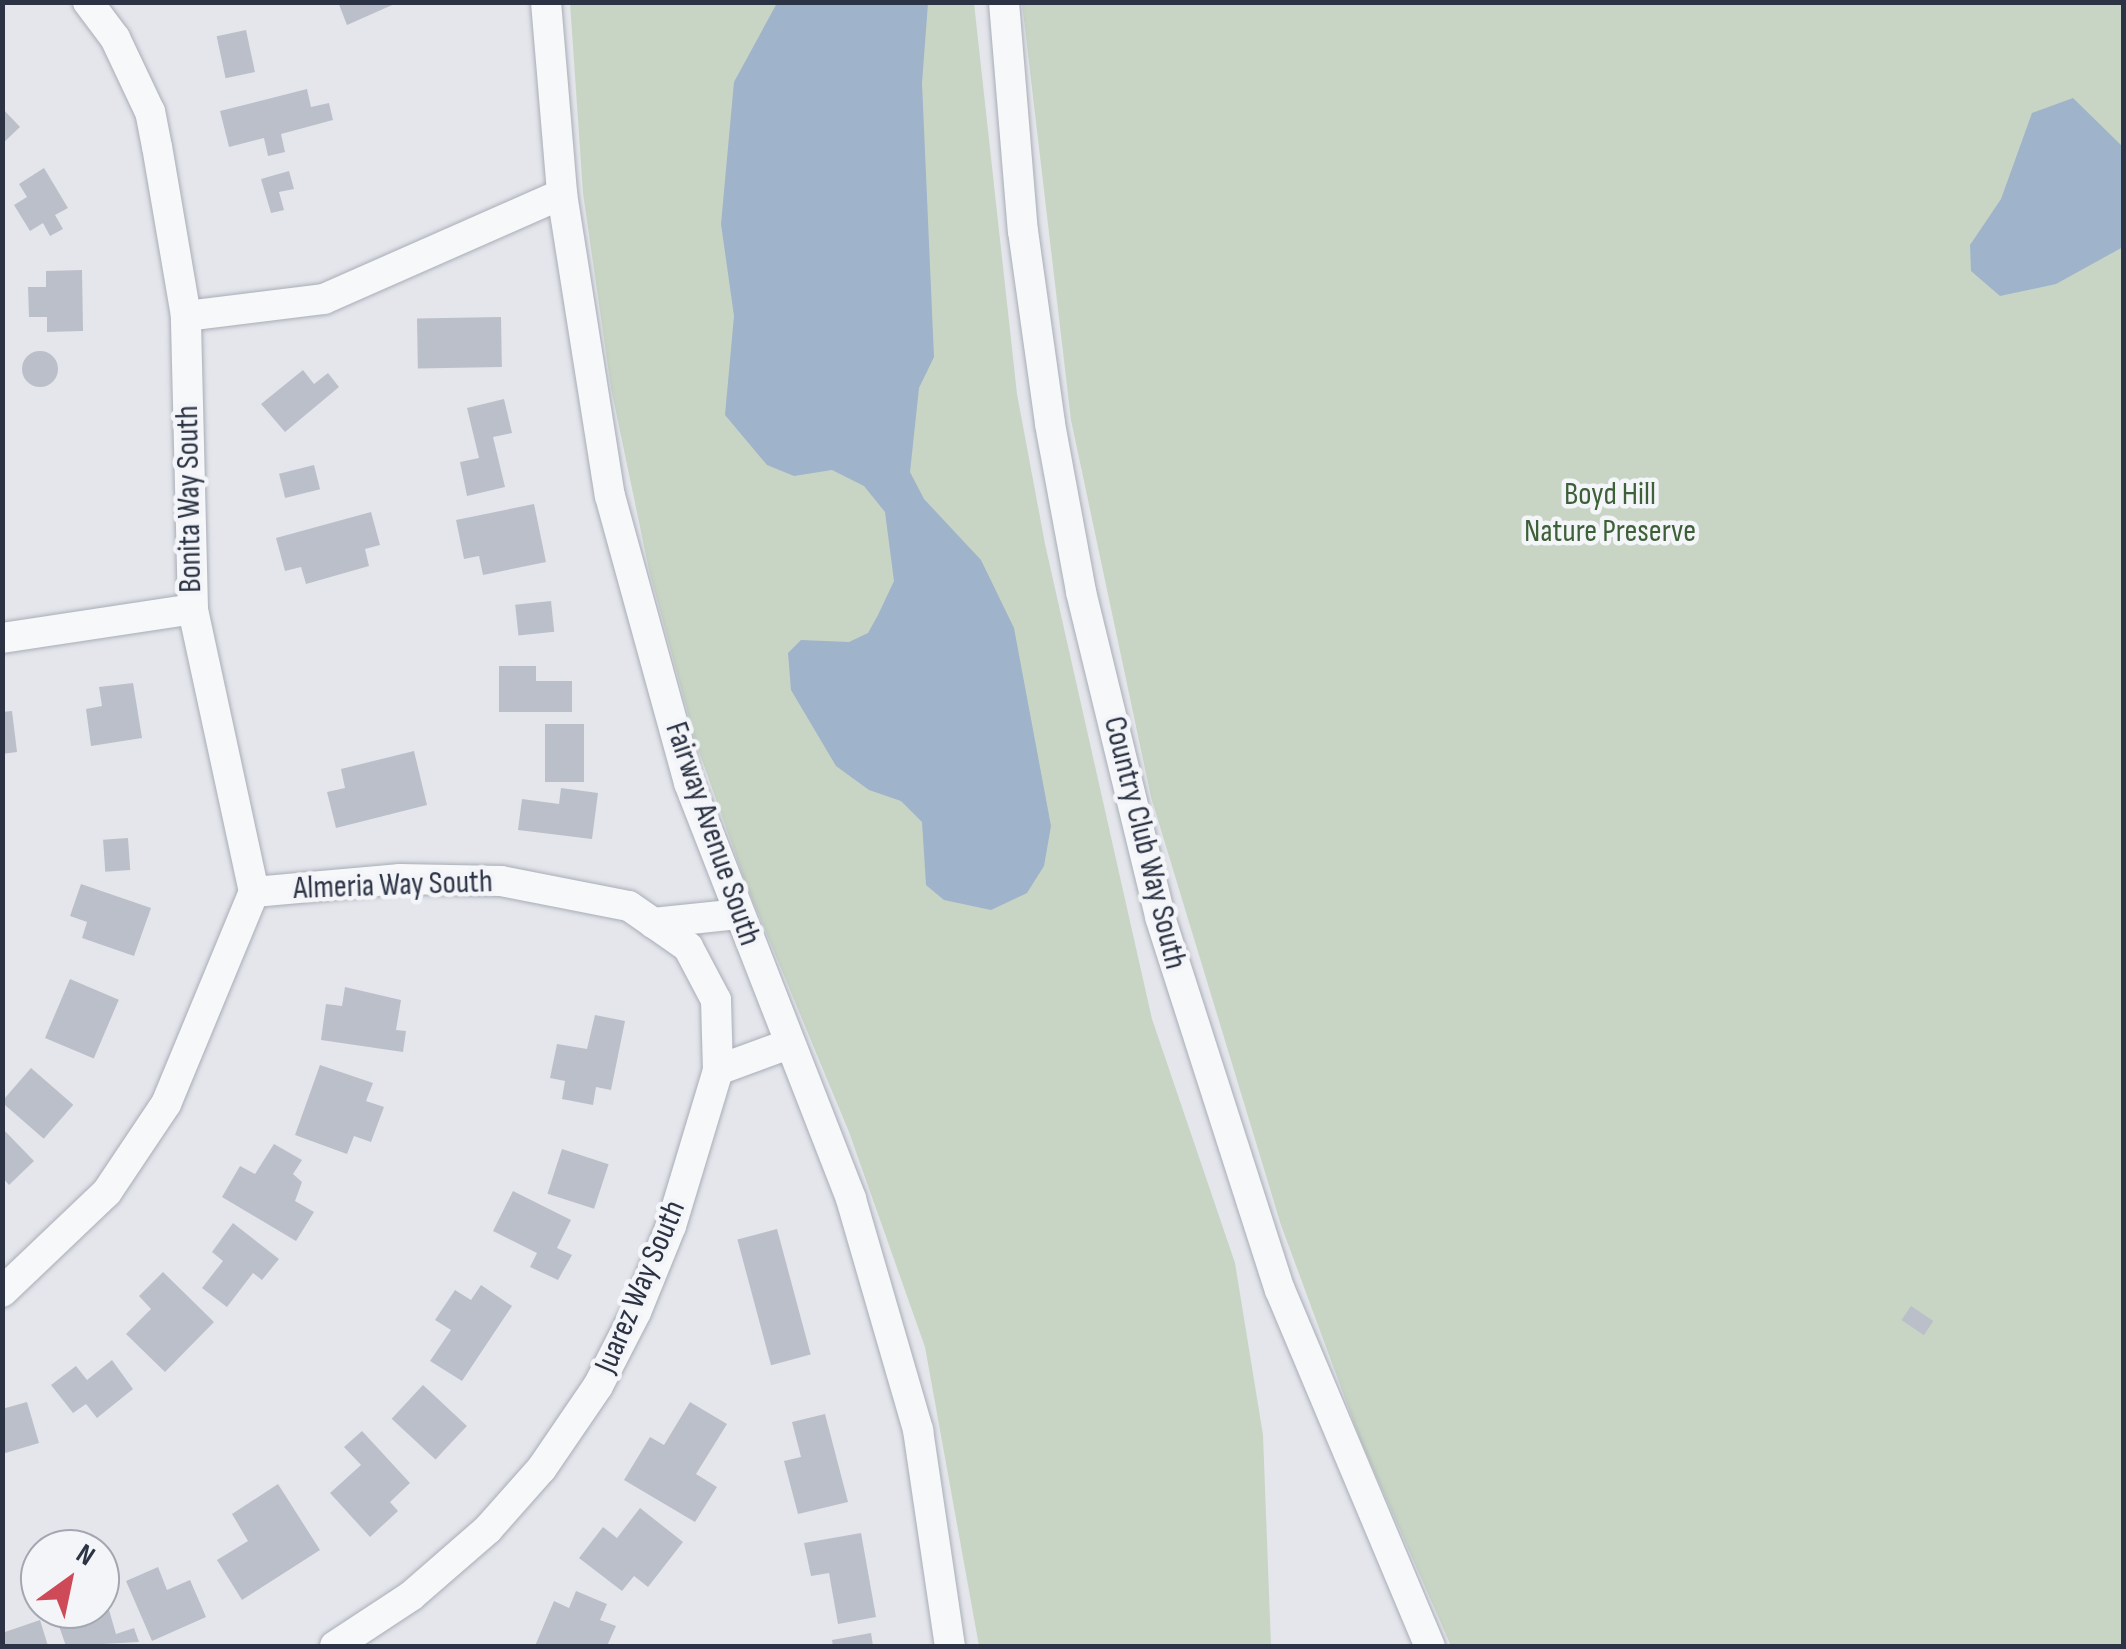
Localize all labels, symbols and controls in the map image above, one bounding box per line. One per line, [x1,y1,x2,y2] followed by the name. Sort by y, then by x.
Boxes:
[169,405,211,593] street label: Bonita Way South
[1524,477,1696,552] park label: Boyd Hill Nature Preserve
[1094,713,1194,973] street label: Country Club Way South
[656,717,768,951] street label: Fairway Avenue South
[293,863,493,909] street label: Almeria Way South
[587,1195,695,1379] street label: Juarez Way South
[20,1529,120,1629] north arrow
[70,1537,101,1573] text: N

